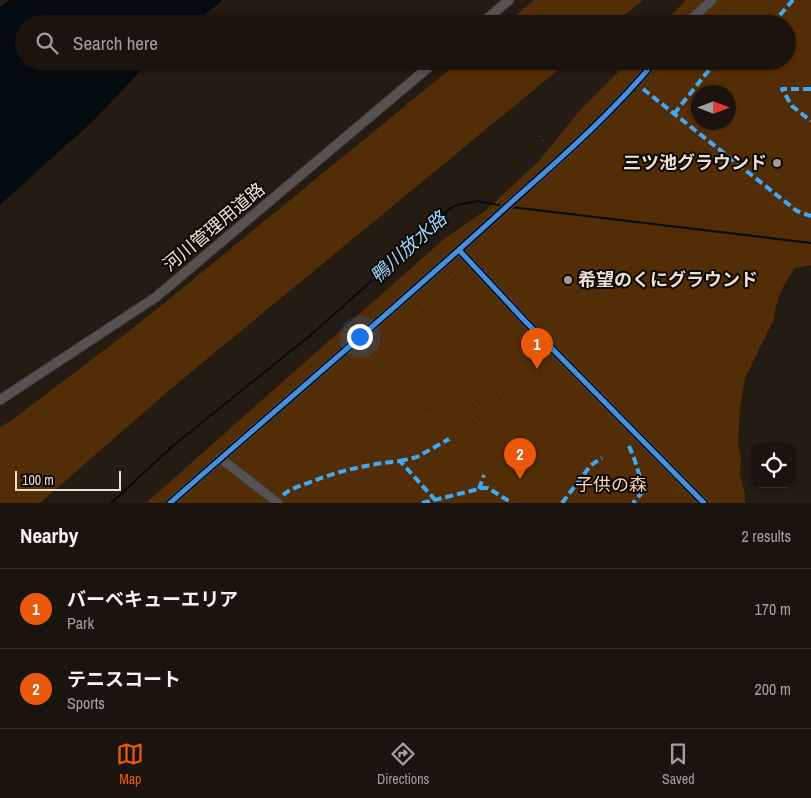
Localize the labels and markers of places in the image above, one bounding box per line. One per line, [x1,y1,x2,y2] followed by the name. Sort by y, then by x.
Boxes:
[623,150,767,175] place label: 三ツ池グラウンド
[771,157,783,169] marker: 三ツ池グラウンド
[578,267,758,292] place label: 希望のくにグラウンド
[562,274,574,286] marker: 希望のくにグラウンド
[521,328,553,369] pin: 1
[504,438,536,479] pin: 2

